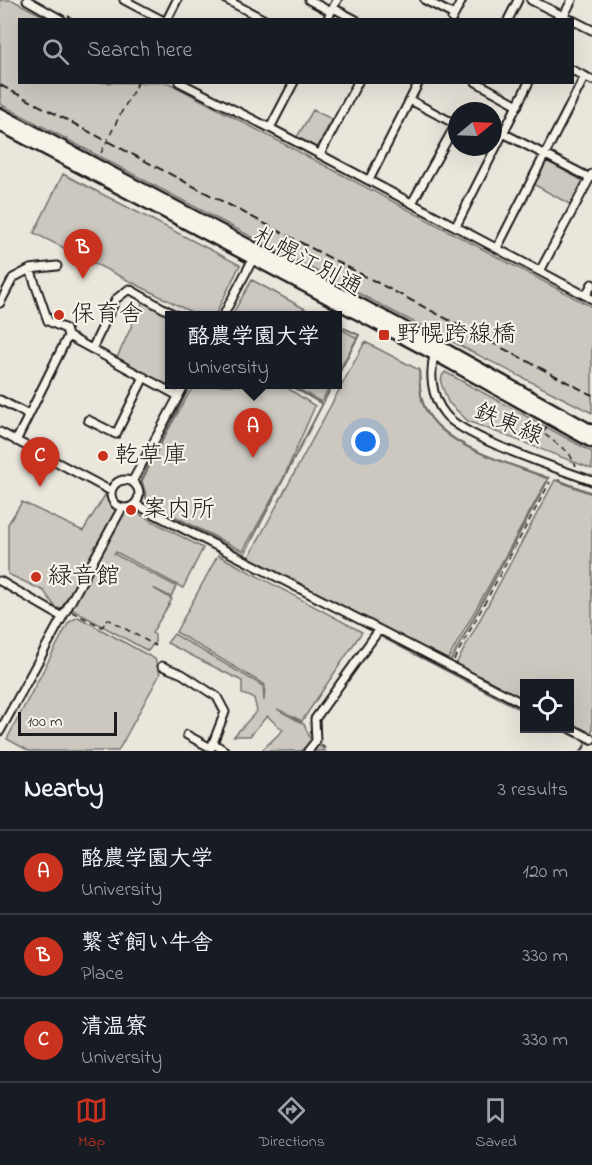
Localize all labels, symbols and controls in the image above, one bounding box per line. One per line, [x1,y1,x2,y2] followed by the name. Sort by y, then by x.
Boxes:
[18,18,574,84] search box
[39,35,72,68] icon: search
[87,35,192,67] text: Search here
[448,102,502,156] north arrow
[246,219,368,307] street label: 札幌江別通
[64,230,103,279] pin: B
[71,298,143,333] place label: 保育舎
[52,308,66,322] marker: 保育舎
[165,311,342,389] popup
[396,318,516,353] place label: 野幌跨線橋
[187,322,320,354] text: 酪農学園大学
[377,328,391,342] marker: 野幌跨線橋
[187,354,269,383] text: University
[468,395,548,455] street label: 鉄東線
[234,408,272,458] pin: A
[351,427,380,456] your location
[20,438,60,487] pin: C
[115,439,187,474] place label: 乾草庫
[96,449,110,463] marker: 乾草庫
[143,493,215,528] place label: 案内所
[124,503,138,517] marker: 案内所
[48,560,120,595] place label: 緑音館
[29,570,43,584] marker: 緑音館
[520,679,574,733] map controls
[520,679,574,733] button: locate
[18,709,117,736] scale bar
[27,710,62,734] text: 100 m
[24,771,103,809] text: Nearby
[498,776,568,805] text: 3 results
[81,844,213,876] text: 酪農学園大学
[37,858,50,887] text: A
[523,858,568,887] text: 120 m
[81,876,162,905] text: University
[81,928,213,960] text: 繋ぎ飼い牛舎
[37,942,50,971] text: B
[522,942,568,971] text: 330 m
[81,960,123,989] text: Place
[81,1012,147,1044] text: 清温寮
[38,1026,49,1055] text: C
[522,1026,568,1055] text: 330 m
[81,1044,162,1073] text: University
[75,1094,108,1154] tab: Map
[258,1094,325,1154] tab: Directions
[475,1094,517,1154] tab: Saved

